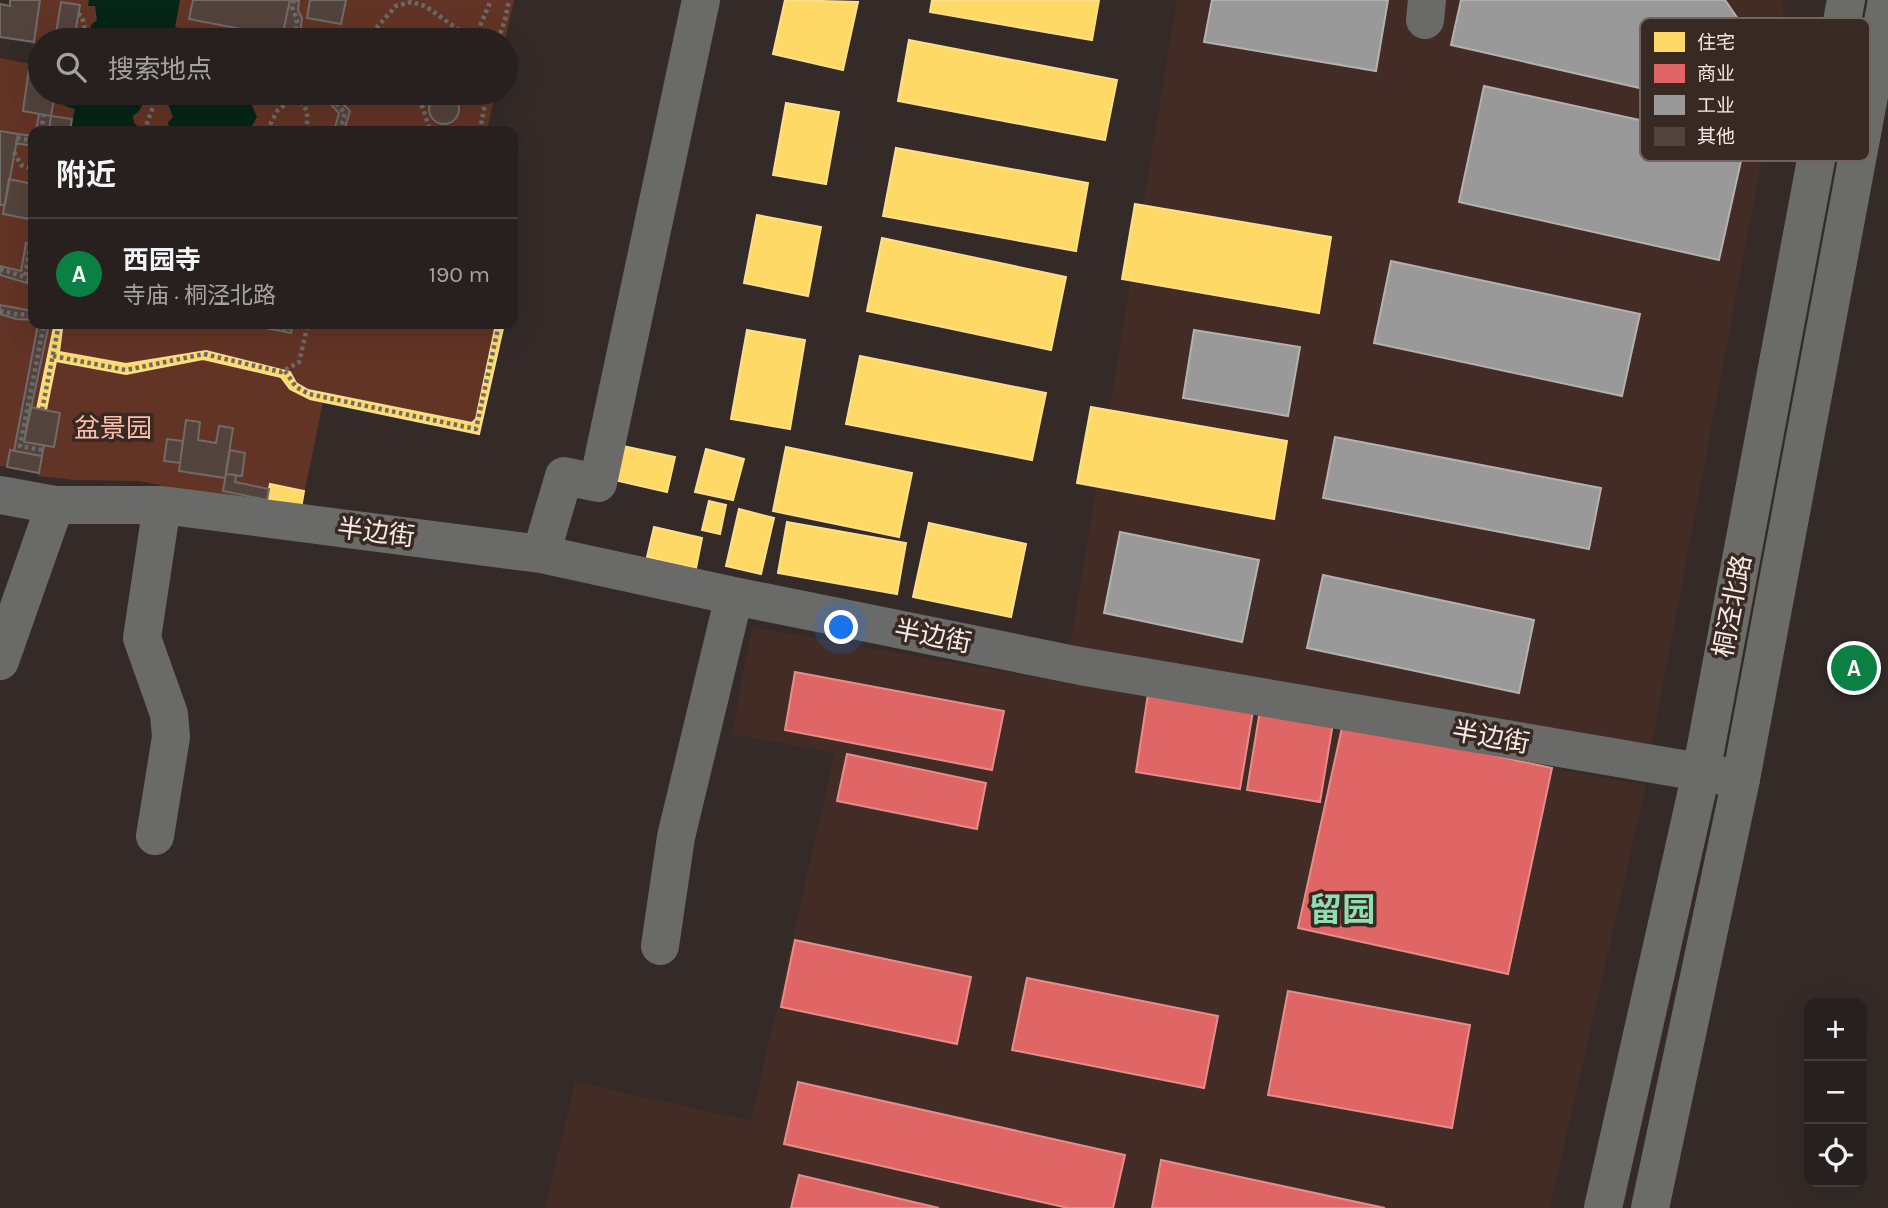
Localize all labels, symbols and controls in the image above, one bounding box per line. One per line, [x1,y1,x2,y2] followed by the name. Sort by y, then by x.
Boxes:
[1640,18,1870,161] legend
[28,28,518,105] search box
[1697,32,1735,54] text: 住宅
[52,48,90,86] icon: search
[108,54,212,85] text: 搜索地点
[1697,63,1735,85] text: 商业
[1697,95,1735,117] text: 工业
[1697,126,1735,148] text: 其他
[56,157,116,193] text: 附近
[123,245,201,276] text: 西园寺
[72,261,86,288] text: A
[428,261,490,288] text: 190 m
[123,282,276,309] text: 寺庙 · 桐泾北路
[74,413,152,444] park label: 盆景园
[335,512,417,553] street label: 半边街
[1707,552,1758,660] street label: 桐泾北路
[824,610,858,644] your location
[892,614,974,659] street label: 半边街
[1831,642,1877,694] pin: A
[1450,715,1532,760] street label: 半边街
[1309,891,1375,929] district label: 留园
[1804,998,1867,1187] map controls
[1804,998,1867,1061] button: +
[1804,1061,1867,1124] button: −
[1804,1124,1867,1187] button: locate

